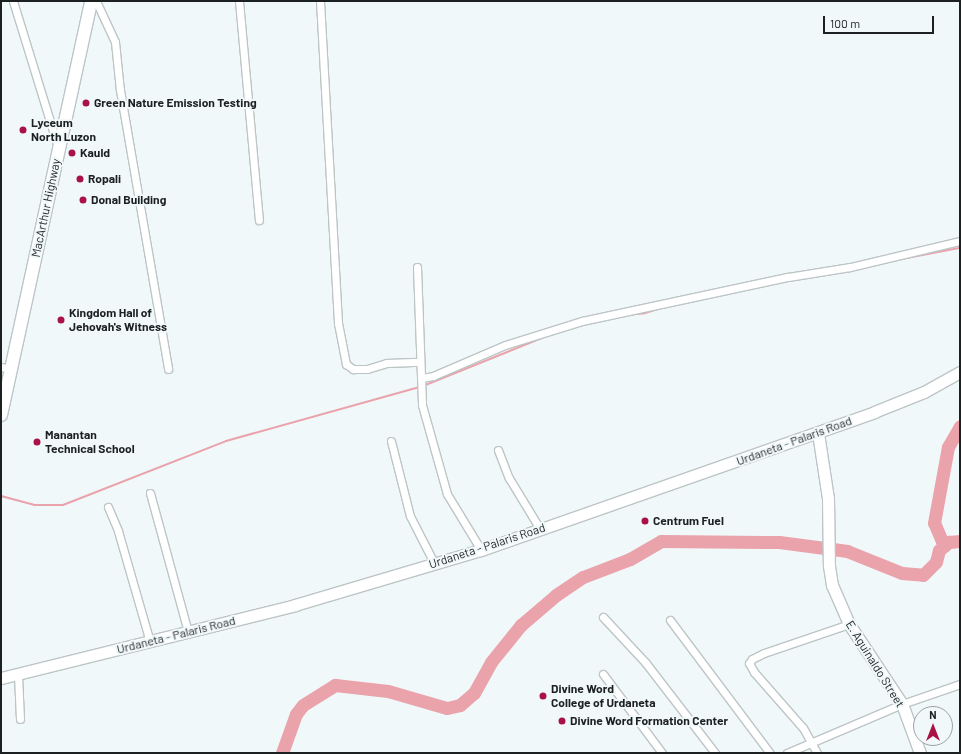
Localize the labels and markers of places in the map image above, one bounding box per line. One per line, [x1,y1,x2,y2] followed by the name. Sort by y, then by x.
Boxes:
[94,96,257,110] place label: Green Nature Emission Testing
[81,98,91,108] marker: Green Nature Emission Testing
[31,116,96,144] place label: Lyceum North Luzon
[18,125,28,135] marker: Lyceum North Luzon
[80,146,110,160] place label: Kauld
[67,148,77,158] marker: Kauld
[88,172,121,186] place label: Ropali
[75,174,85,184] marker: Ropali
[91,193,166,207] place label: Donal Building
[78,195,88,205] marker: Donal Building
[69,306,167,334] place label: Kingdom Hall of Jehovah's Witness
[56,315,66,325] marker: Kingdom Hall of Jehovah's Witness
[45,428,135,456] place label: Manantan Technical School
[32,437,42,447] marker: Manantan Technical School
[653,514,724,528] place label: Centrum Fuel
[640,516,650,526] marker: Centrum Fuel
[551,682,656,710] place label: Divine Word College of Urdaneta
[538,691,548,701] marker: Divine Word College of Urdaneta
[570,714,728,728] place label: Divine Word Formation Center
[557,716,567,726] marker: Divine Word Formation Center

